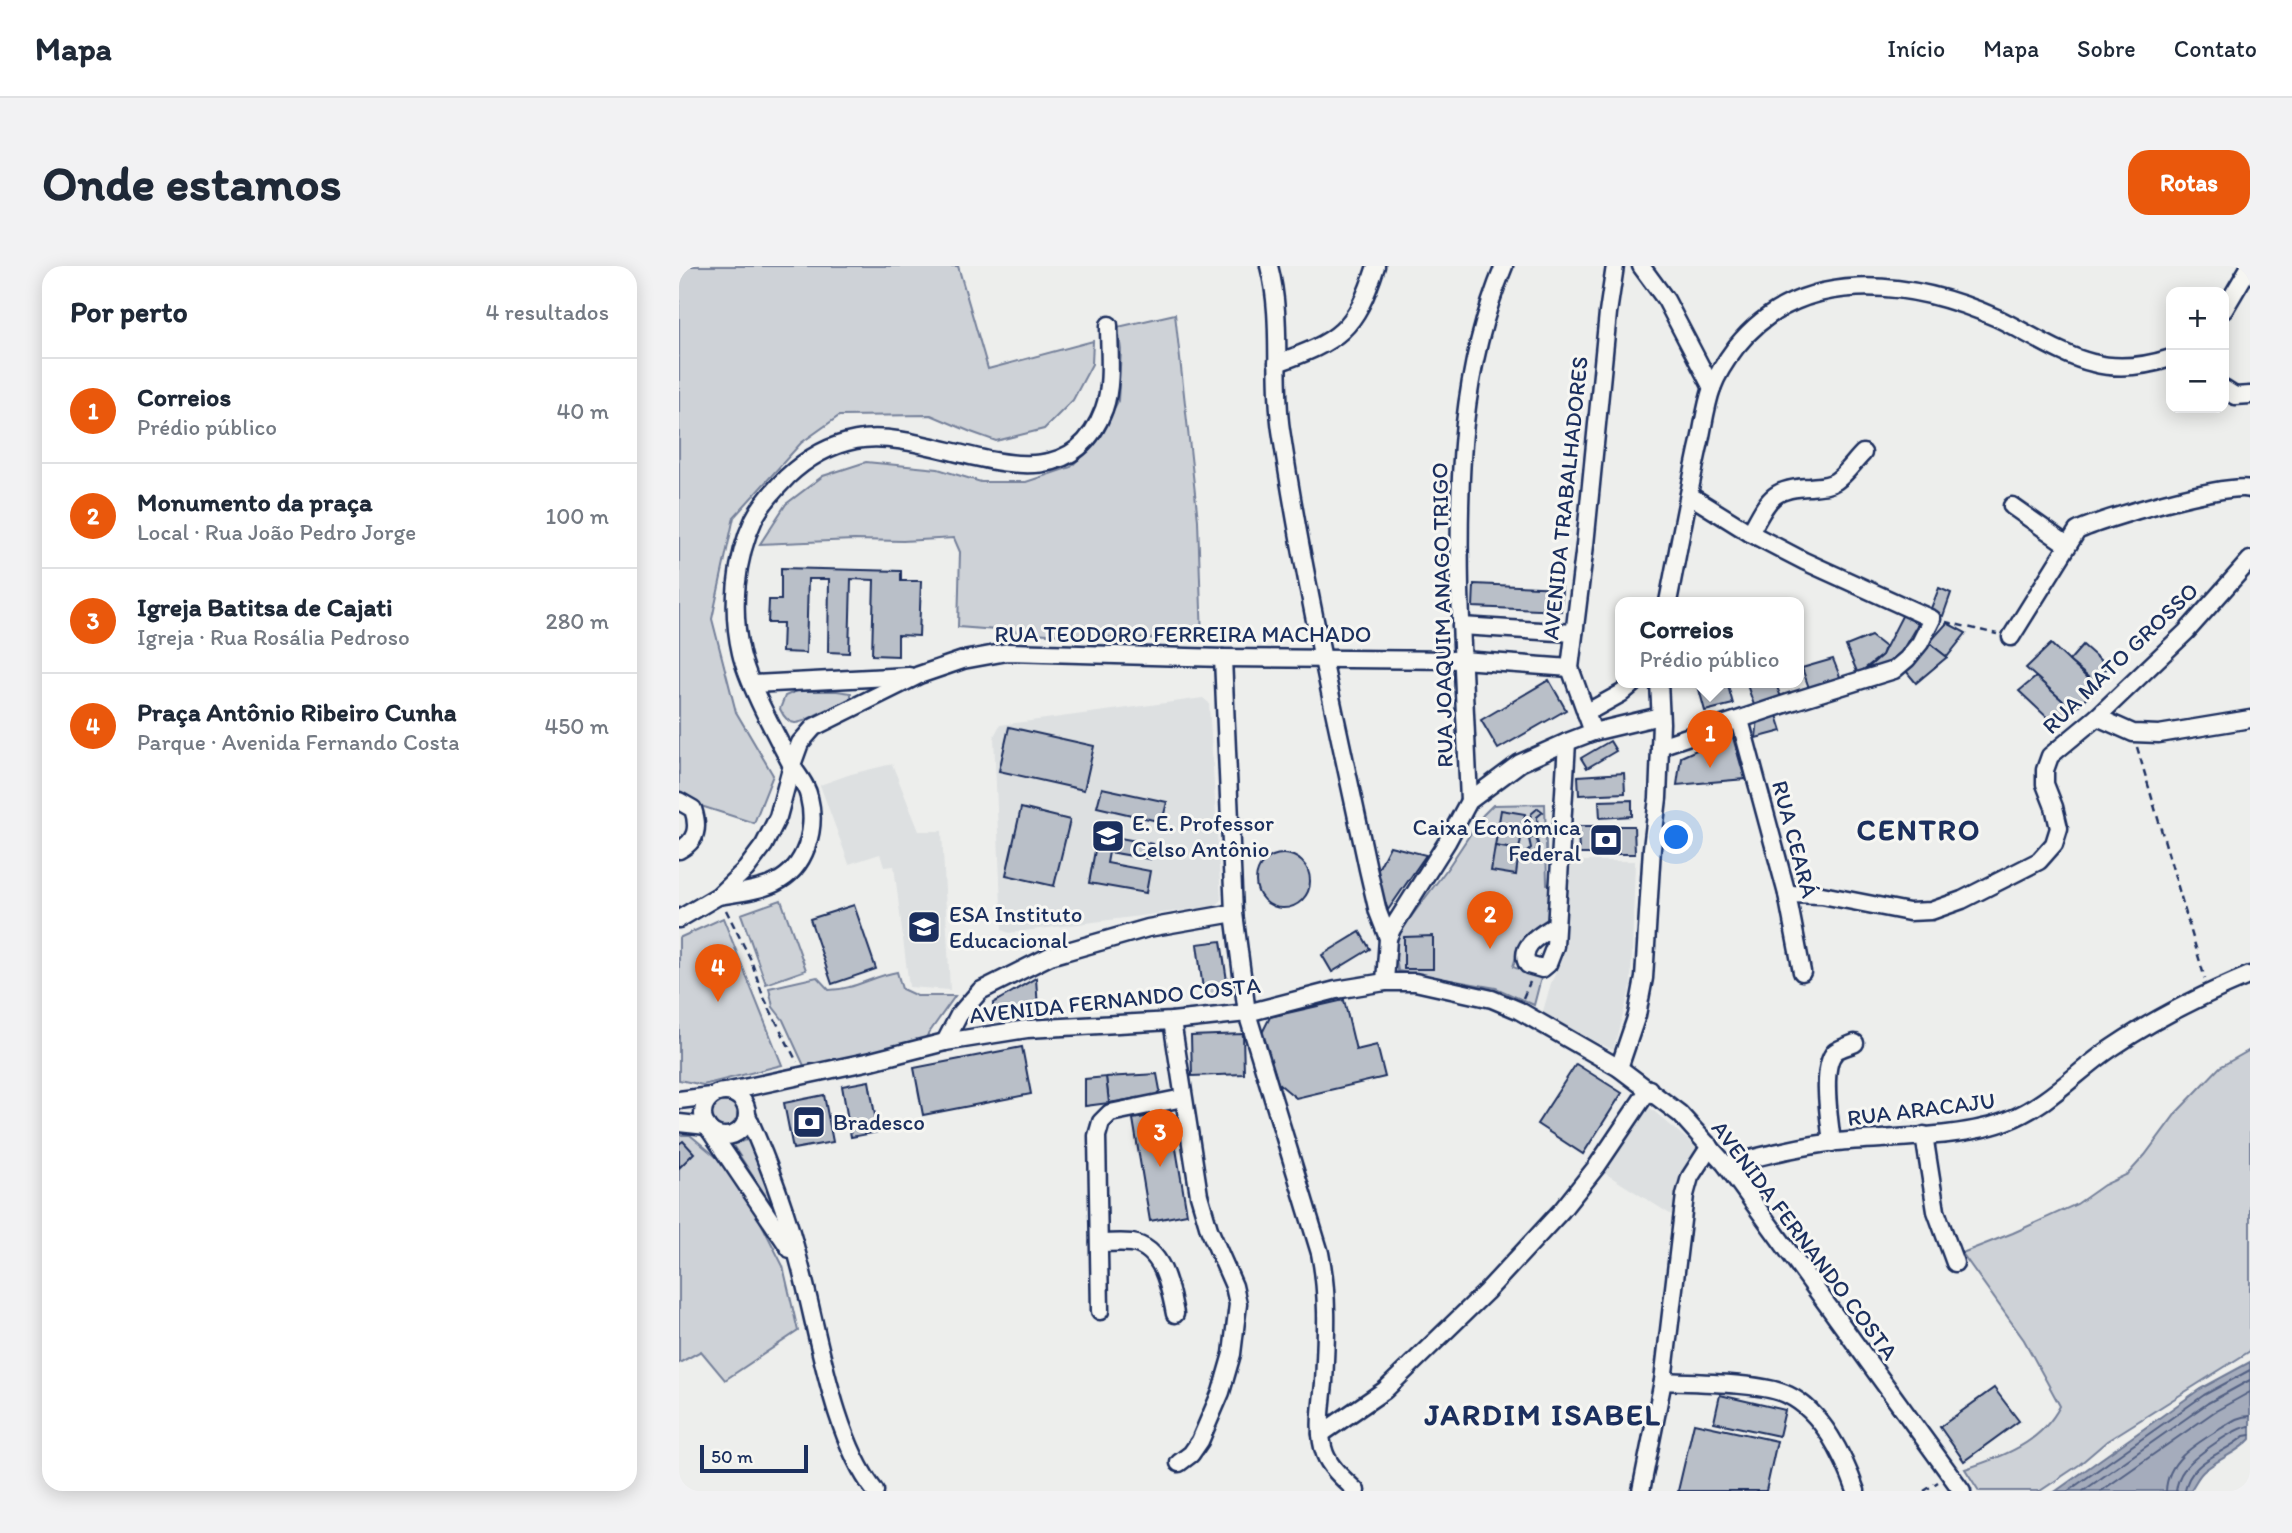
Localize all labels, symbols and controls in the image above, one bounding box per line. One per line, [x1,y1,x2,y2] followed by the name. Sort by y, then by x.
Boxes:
[35,29,112,68] text: Mapa
[1887,34,1945,63] text: Início
[1983,34,2039,63] text: Mapa
[2077,34,2136,63] text: Sobre
[2174,34,2257,63] text: Contato
[2128,150,2250,215] button: Rotas
[42,153,342,212] text: Onde estamos
[2166,287,2229,413] map controls
[2166,287,2229,350] button: +
[70,293,188,330] text: Por perto
[486,298,609,326] text: 4 resultados
[2166,350,2229,413] button: −
[1536,355,1594,641] street label: AVENIDA TRABALHADORES
[137,381,231,413] text: Correios
[88,397,98,425] text: 1
[556,397,609,425] text: 40 m
[137,413,277,441] text: Prédio público
[1425,462,1459,768] street label: RUA JOAQUIM ANAGO TRIGO
[137,486,373,518] text: Monumento da praça
[87,502,99,530] text: 2
[545,502,609,530] text: 100 m
[137,518,416,546] text: Local · Rua João Pedro Jorge
[2036,576,2204,740] street label: RUA MATO GROSSO
[137,591,393,623] text: Igreja Batitsa de Cajati
[1615,597,1804,688] popup
[87,607,99,635] text: 3
[546,607,609,635] text: 280 m
[1639,613,1734,645] text: Correios
[994,620,1372,648] street label: RUA TEODORO FERREIRA MACHADO
[137,623,410,651] text: Igreja · Rua Rosália Pedroso
[1639,645,1780,673] text: Prédio público
[137,696,456,728] text: Praça Antônio Ribeiro Cunha
[1687,710,1733,768] pin: 1
[86,712,100,740] text: 4
[544,712,609,740] text: 450 m
[137,728,460,756] text: Parque · Avenida Fernando Costa
[1766,777,1824,901] street label: RUA CEARÁ
[1132,809,1274,863] place label: E. E. Professor Celso Antônio
[1857,811,1981,848] district label: CENTRO
[1412,813,1581,867] place label: Caixa Econômica Federal
[1089,817,1127,855] school or university icon: E. E. Professor Celso Antônio
[1659,820,1693,854] your location
[1587,821,1625,859] bank icon: Caixa Econômica Federal
[1467,891,1513,949] pin: 2
[949,900,1082,954] place label: ESA Instituto Educacional
[905,908,943,946] school or university icon: ESA Instituto Educacional
[695,944,741,1002] pin: 4
[968,971,1262,1029] street label: AVENIDA FERNANDO COSTA
[1845,1086,1997,1132] street label: RUA ARACAJU
[790,1103,828,1141] bank icon: Bradesco
[833,1108,925,1136] place label: Bradesco
[1137,1109,1183,1167] pin: 3
[1706,1115,1904,1365] street label: AVENIDA FERNANDO COSTA
[1423,1396,1662,1433] district label: JARDIM ISABEL
[700,1442,809,1474] scale bar
[711,1445,753,1468] text: 50 m

